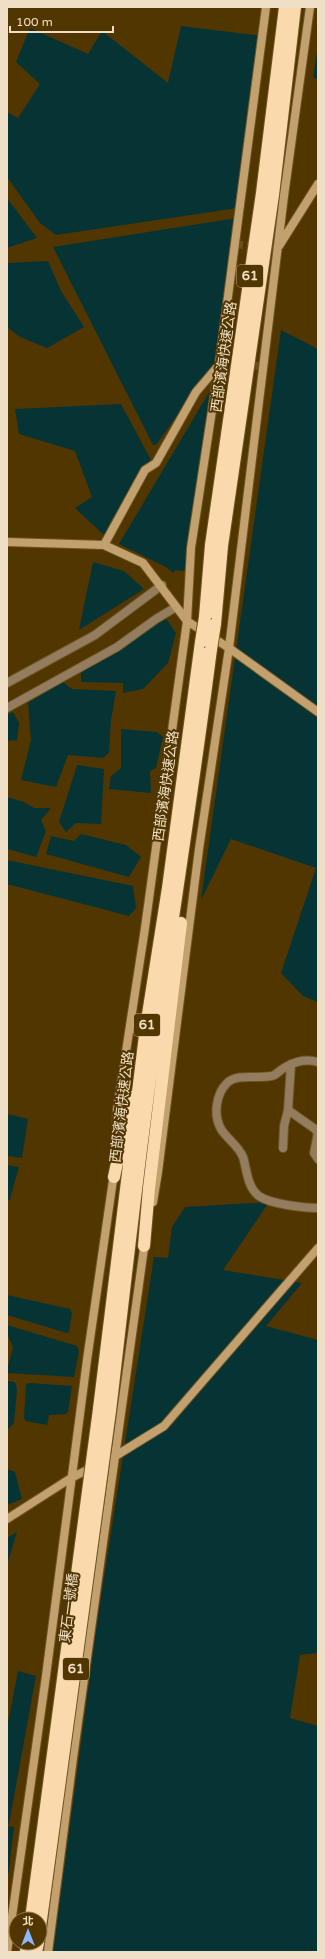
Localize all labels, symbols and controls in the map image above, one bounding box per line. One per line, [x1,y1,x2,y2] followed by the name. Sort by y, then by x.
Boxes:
[10,8,113,34] scale bar
[16,15,53,29] text: 100 m
[237,265,263,287] road number: 61
[208,300,240,414] street label: 西部濱海快速公路
[150,729,182,843] street label: 西部濱海快速公路
[134,1014,160,1036] road number: 61
[107,1050,137,1164] street label: 西部濱海快速公路
[56,1572,82,1644] street label: 東石一號橋
[63,1658,89,1680] road number: 61
[8,1911,48,1951] north arrow
[23,1915,34,1928] text: 北

